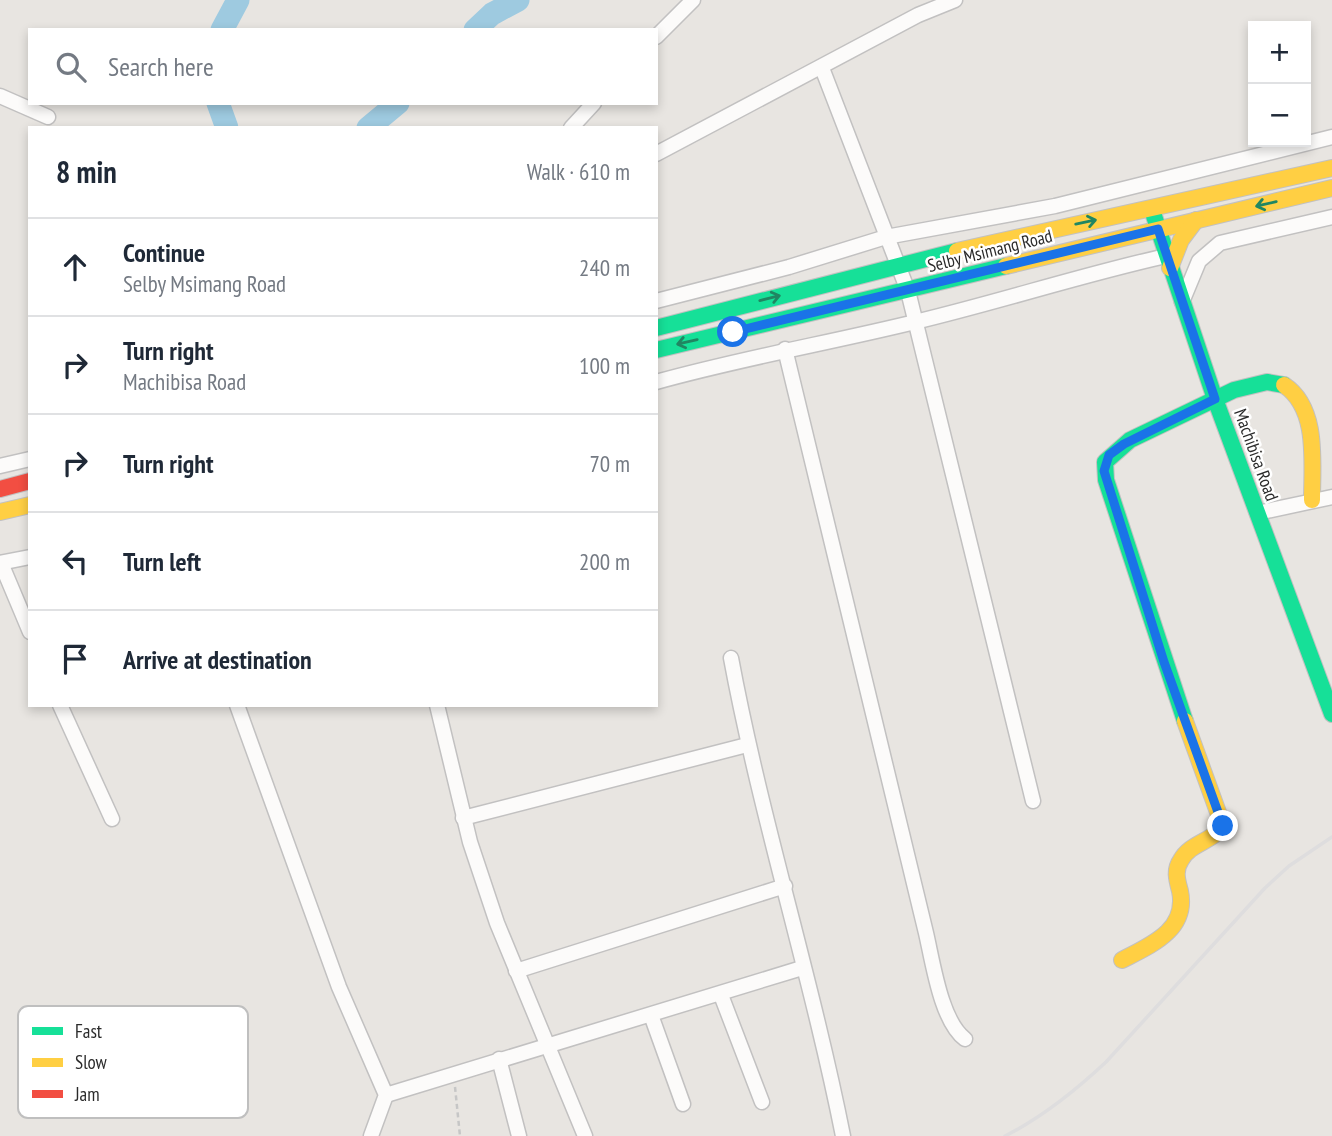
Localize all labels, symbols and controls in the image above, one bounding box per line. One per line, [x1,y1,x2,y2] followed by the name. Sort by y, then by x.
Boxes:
[1248,21,1311,147] map controls
[1248,21,1311,84] button: +
[28,28,658,105] search box
[52,48,90,86] icon: search
[108,50,214,83] text: Search here
[1248,84,1311,147] button: −
[56,152,117,191] text: 8 min
[527,157,630,186] text: Walk · 610 m
[1255,198,1277,211] one-way arrow
[1074,215,1097,228] one-way arrow
[925,224,1055,277] street label: Selby Msimang Road
[123,236,205,269] text: Continue
[56,248,94,286] icon: ahead
[579,253,630,282] text: 240 m
[123,269,286,298] text: Selby Msimang Road
[758,291,781,304] one-way arrow
[717,316,748,347] route start
[123,334,214,367] text: Turn right
[676,336,699,350] one-way arrow
[56,346,94,384] icon: right
[579,351,630,380] text: 100 m
[123,367,246,396] text: Machibisa Road
[1229,406,1284,504] street label: Machibisa Road
[56,444,94,482] icon: right
[123,447,214,480] text: Turn right
[589,449,630,478] text: 70 m
[56,542,94,580] icon: left
[123,545,201,578] text: Turn left
[579,547,630,576] text: 200 m
[56,640,94,678] icon: arrive
[123,643,312,676] text: Arrive at destination
[1207,810,1238,841] route end
[18,1006,248,1118] legend
[75,1019,103,1043] text: Fast
[75,1050,108,1074] text: Slow
[74,1082,100,1106] text: Jam

